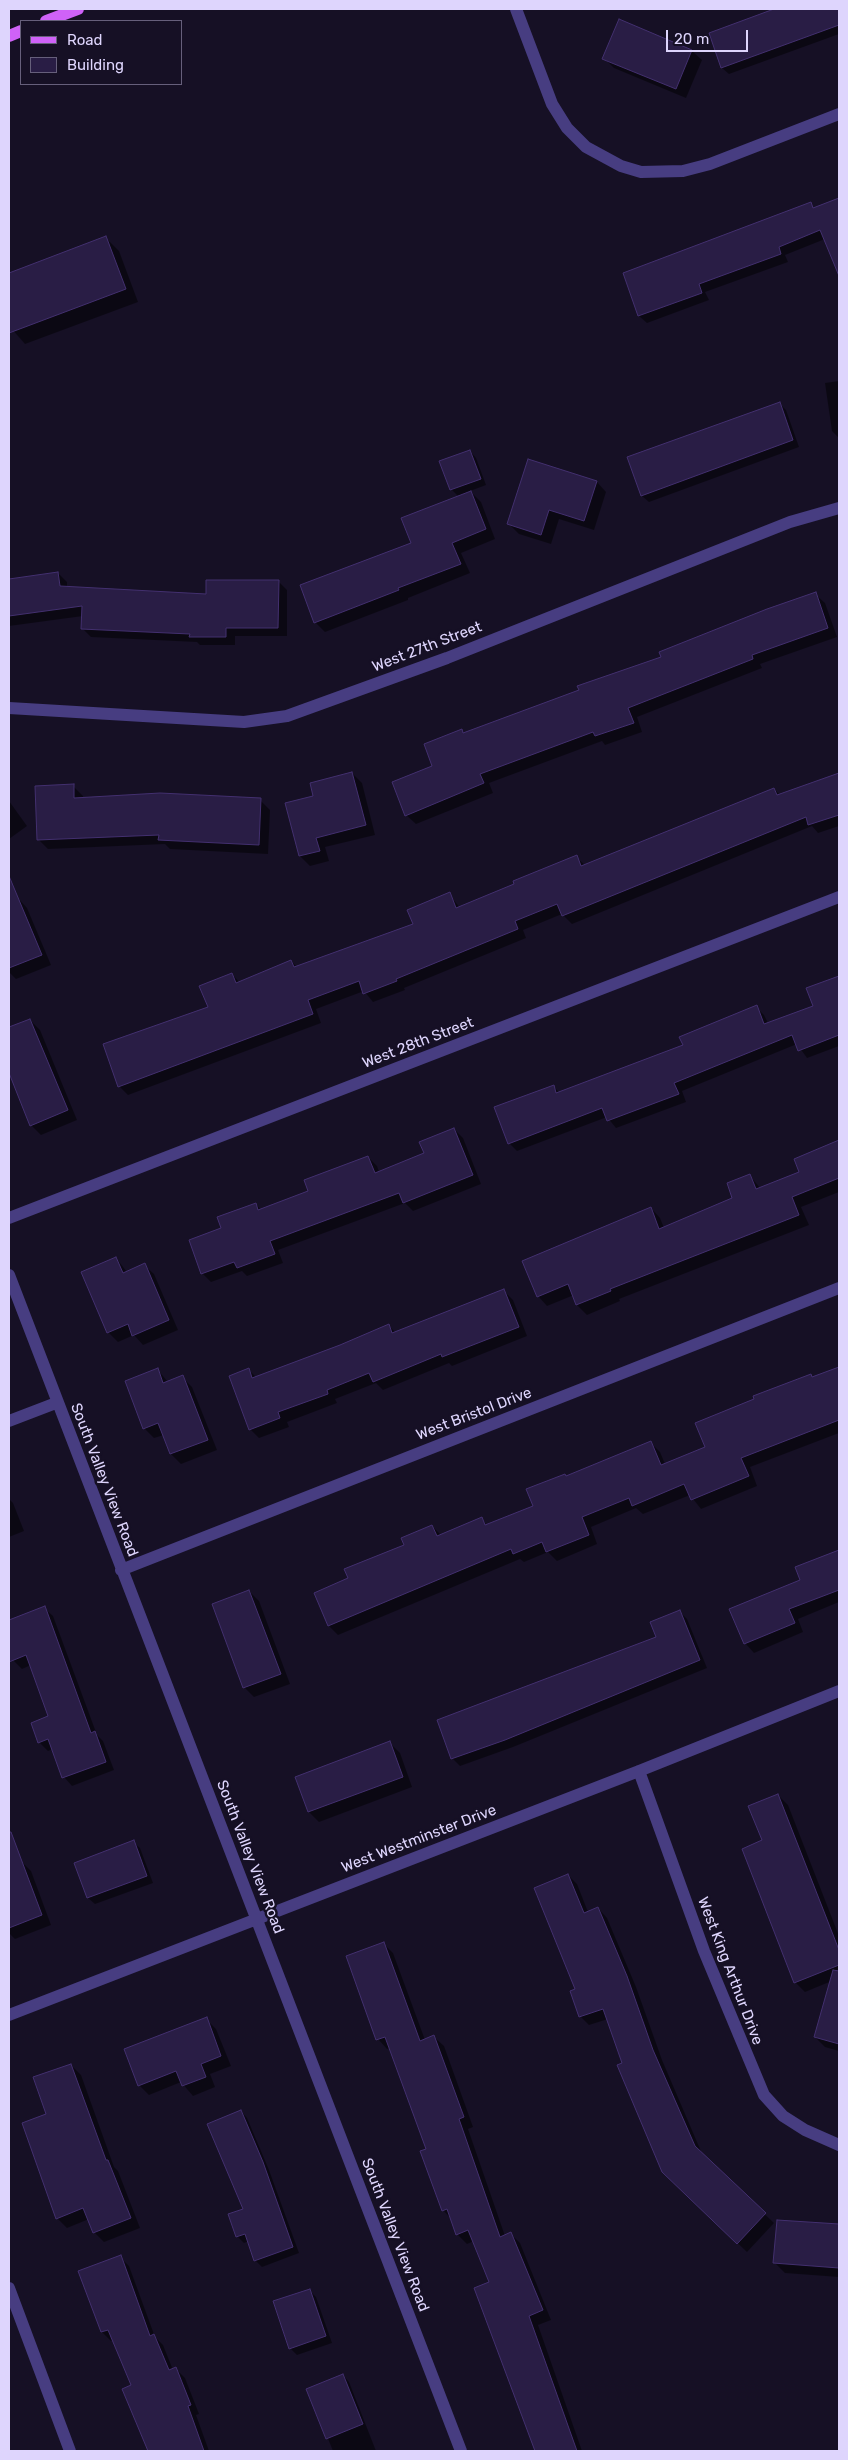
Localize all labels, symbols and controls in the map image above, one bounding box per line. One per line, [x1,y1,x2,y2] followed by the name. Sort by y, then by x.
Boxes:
[20,20,182,85] legend
[668,20,750,52] scale bar
[674,30,709,48] text: 20 m
[67,31,103,49] text: Road
[67,56,124,74] text: Building
[370,618,484,676] street label: West 27th Street
[360,1014,476,1072] street label: West 28th Street
[414,1384,534,1444] street label: West Bristol Drive
[66,1401,142,1559] street label: South Valley View Road
[212,1778,288,1936] street label: South Valley View Road
[339,1801,499,1877] street label: West Westminster Drive
[693,1895,767,2047] street label: West King Arthur Drive
[357,2156,433,2314] street label: South Valley View Road

